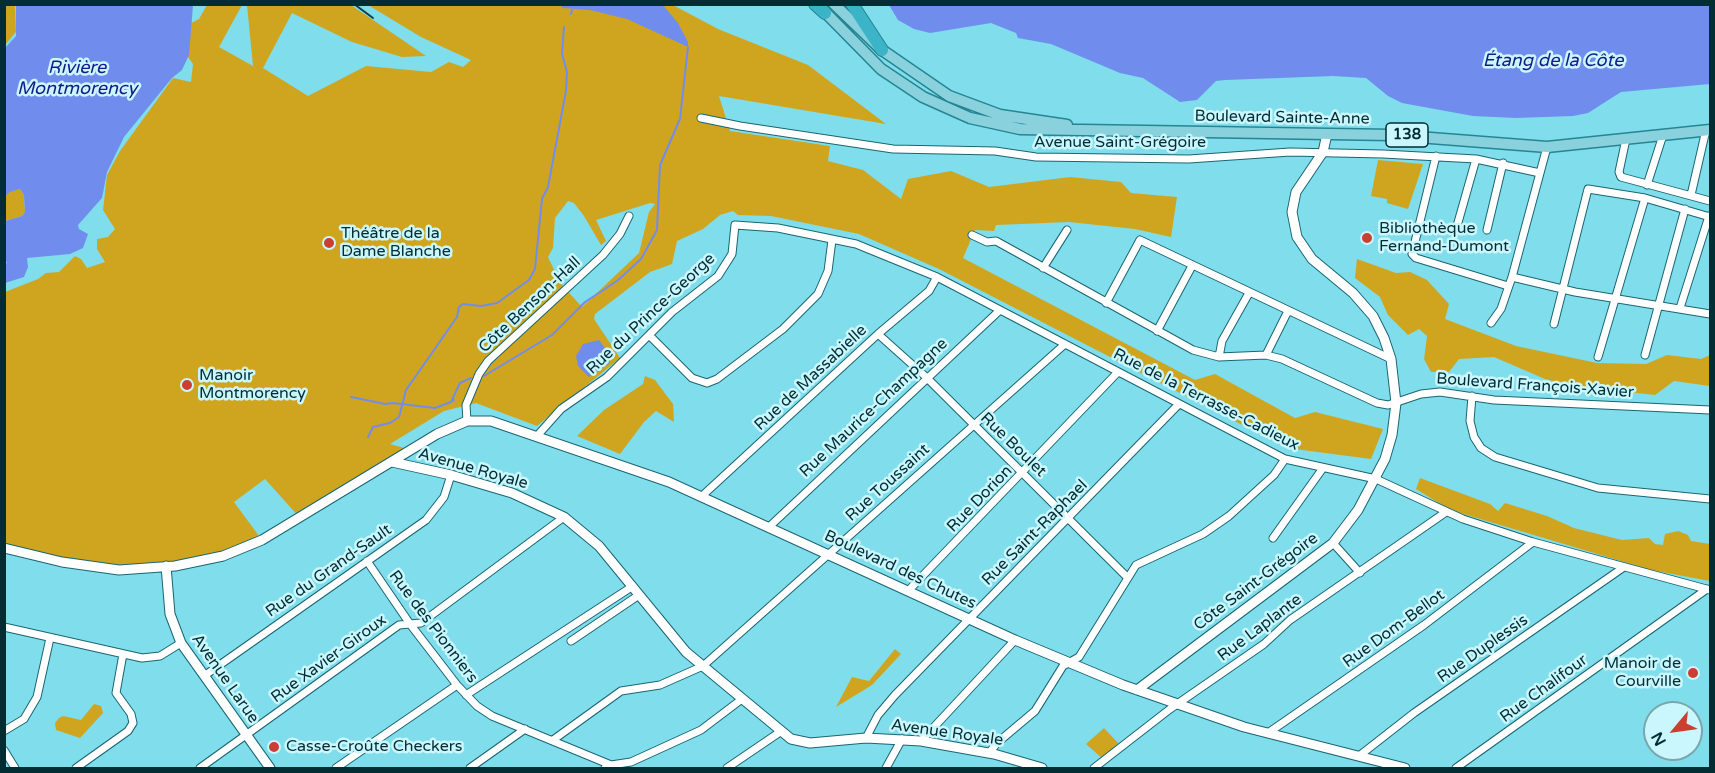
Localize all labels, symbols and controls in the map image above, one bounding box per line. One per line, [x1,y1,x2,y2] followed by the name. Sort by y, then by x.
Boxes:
[1483,50,1623,72] water label: Étang de la Côte
[17,57,137,100] water label: Rivière Montmorency
[1194,107,1370,129] street label: Boulevard Sainte-Anne
[1386,123,1428,147] road number: 138
[1034,133,1206,153] street label: Avenue Saint-Grégoire
[1379,219,1509,257] place label: Bibliothèque Fernand-Dumont
[341,224,451,262] place label: Théâtre de la Dame Blanche
[1360,231,1374,245] marker: Bibliothèque Fernand-Dumont
[322,236,336,250] marker: Théâtre de la Dame Blanche
[583,249,719,379] street label: Rue du Prince-George
[475,253,585,357] street label: Côte Benson-Hall
[751,321,871,435] street label: Rue de Massabielle
[796,334,952,482] street label: Rue Maurice-Champagne
[1110,345,1302,455] street label: Rue de la Terrasse-Cadieux
[199,366,306,404] place label: Manoir Montmorency
[1436,370,1634,402] street label: Boulevard François-Xavier
[180,378,194,392] marker: Manoir Montmorency
[976,409,1050,481] street label: Rue Boulet
[842,440,934,526] street label: Rue Toussaint
[416,444,530,494] street label: Avenue Royale
[943,462,1017,536] street label: Rue Dorion
[978,476,1092,590] street label: Rue Saint-Raphael
[262,520,396,622] street label: Rue du Grand-Sault
[821,526,979,614] street label: Boulevard des Chutes
[1190,529,1322,635] street label: Côte Saint-Grégoire
[384,567,482,687] street label: Rue des Pionniers
[1339,586,1449,672] street label: Rue Dom-Bellot
[1214,590,1306,666] street label: Rue Laplante
[268,611,390,707] street label: Rue Xavier-Giroux
[1434,611,1532,687] street label: Rue Duplessis
[187,631,263,727] street label: Avenue Larue
[1497,651,1591,727] street label: Rue Chalifour
[1604,654,1681,692] place label: Manoir de Courville
[1686,666,1700,680] marker: Manoir de Courville
[1643,701,1703,761] north arrow
[890,716,1004,750] street label: Avenue Royale
[1647,728,1671,749] text: N
[286,737,463,757] place label: Casse-Croûte Checkers
[267,740,281,754] marker: Casse-Croûte Checkers

